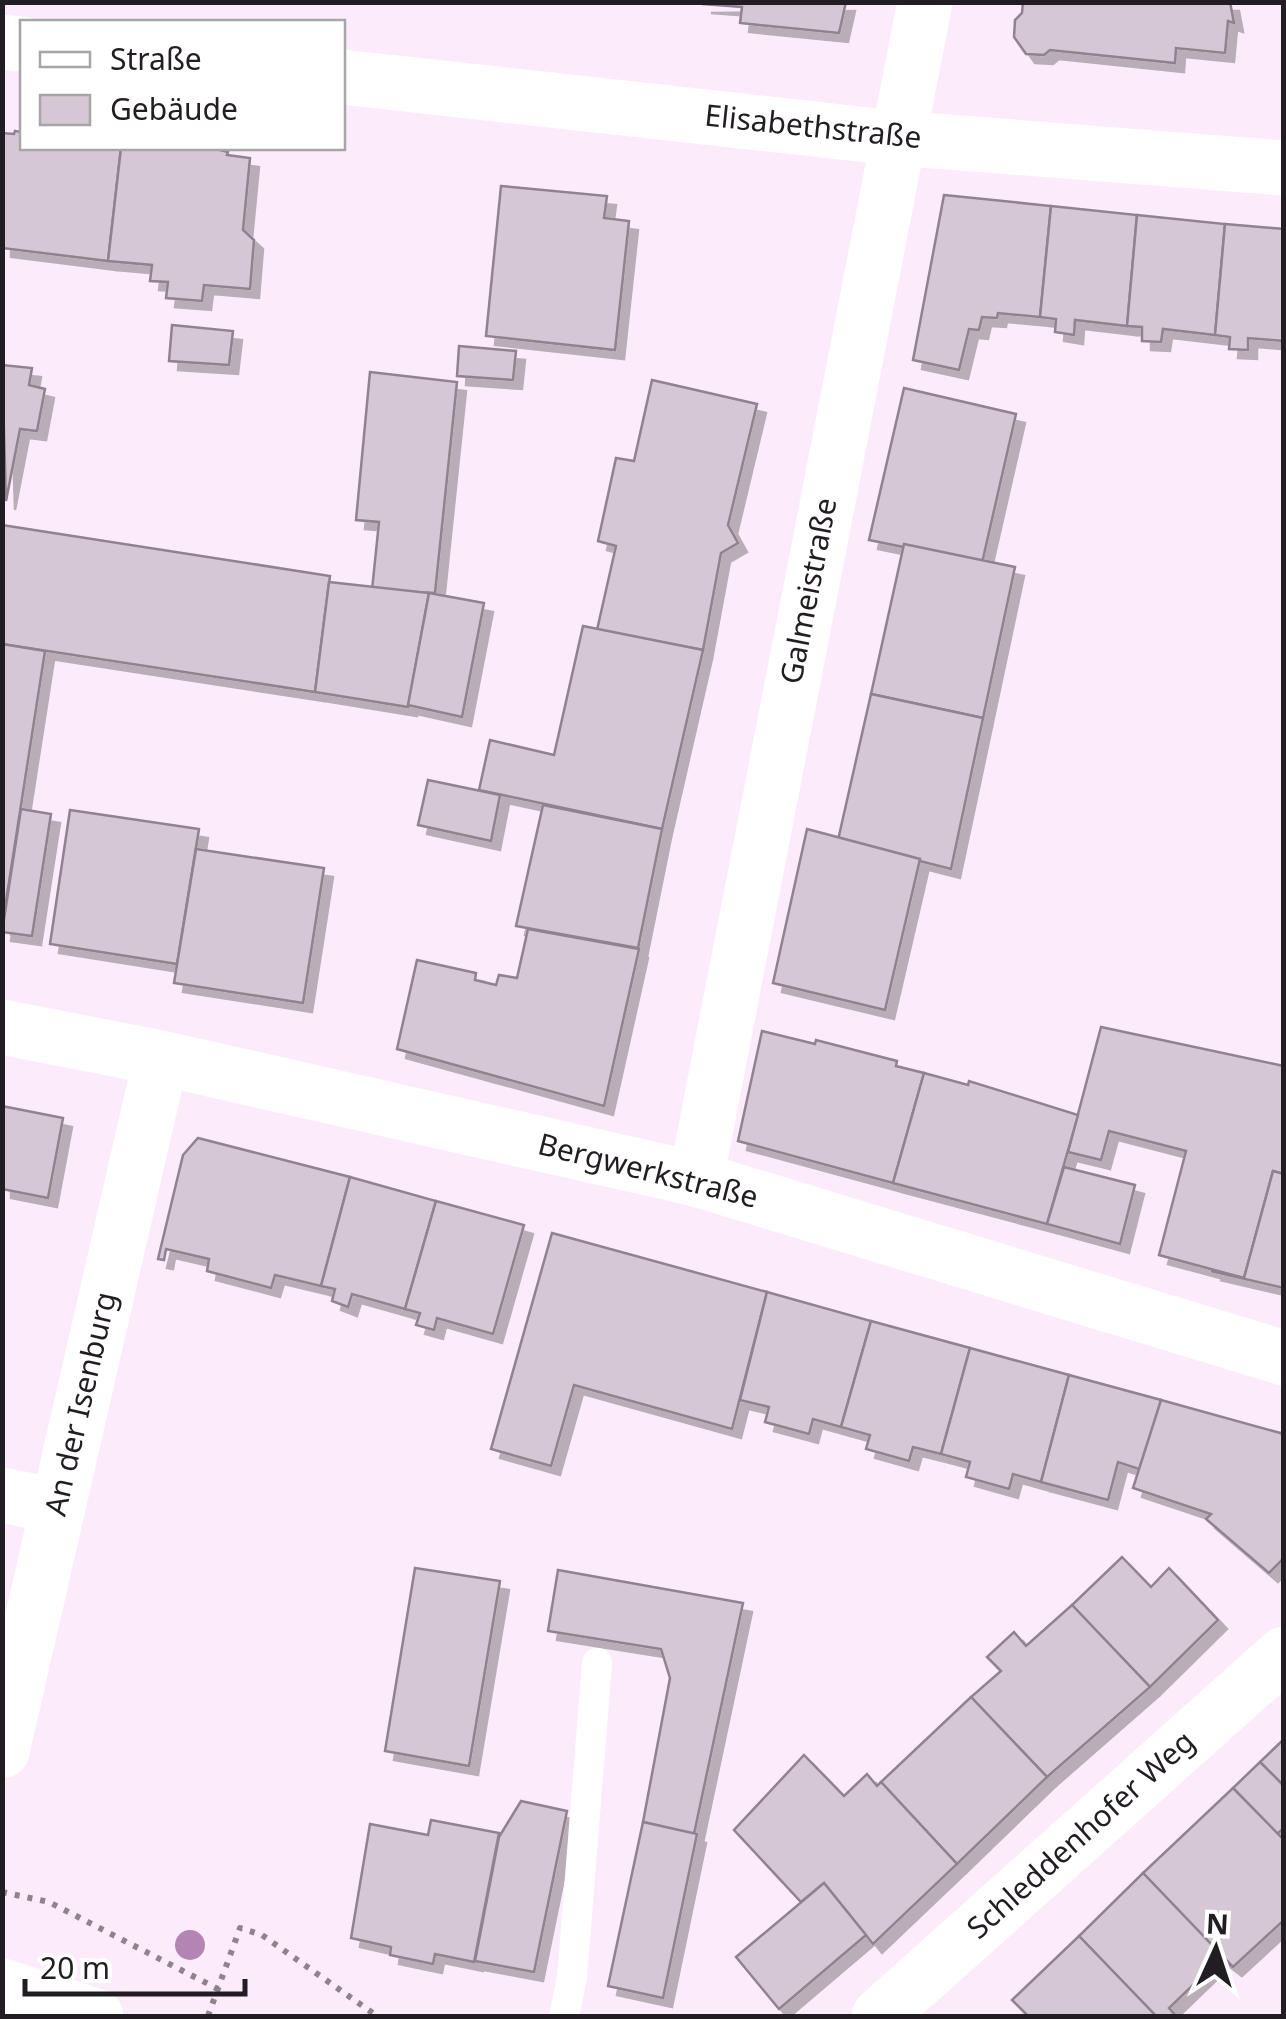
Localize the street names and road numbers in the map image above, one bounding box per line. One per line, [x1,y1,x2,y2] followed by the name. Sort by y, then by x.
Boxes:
[703,94,924,157] street label: Elisabethstraße
[769,494,846,687] street label: Galmeistraße
[534,1122,763,1217] street label: Bergwerkstraße
[34,1288,125,1520] street label: An der Isenburg
[957,1721,1203,1947] street label: Schleddenhofer Weg

